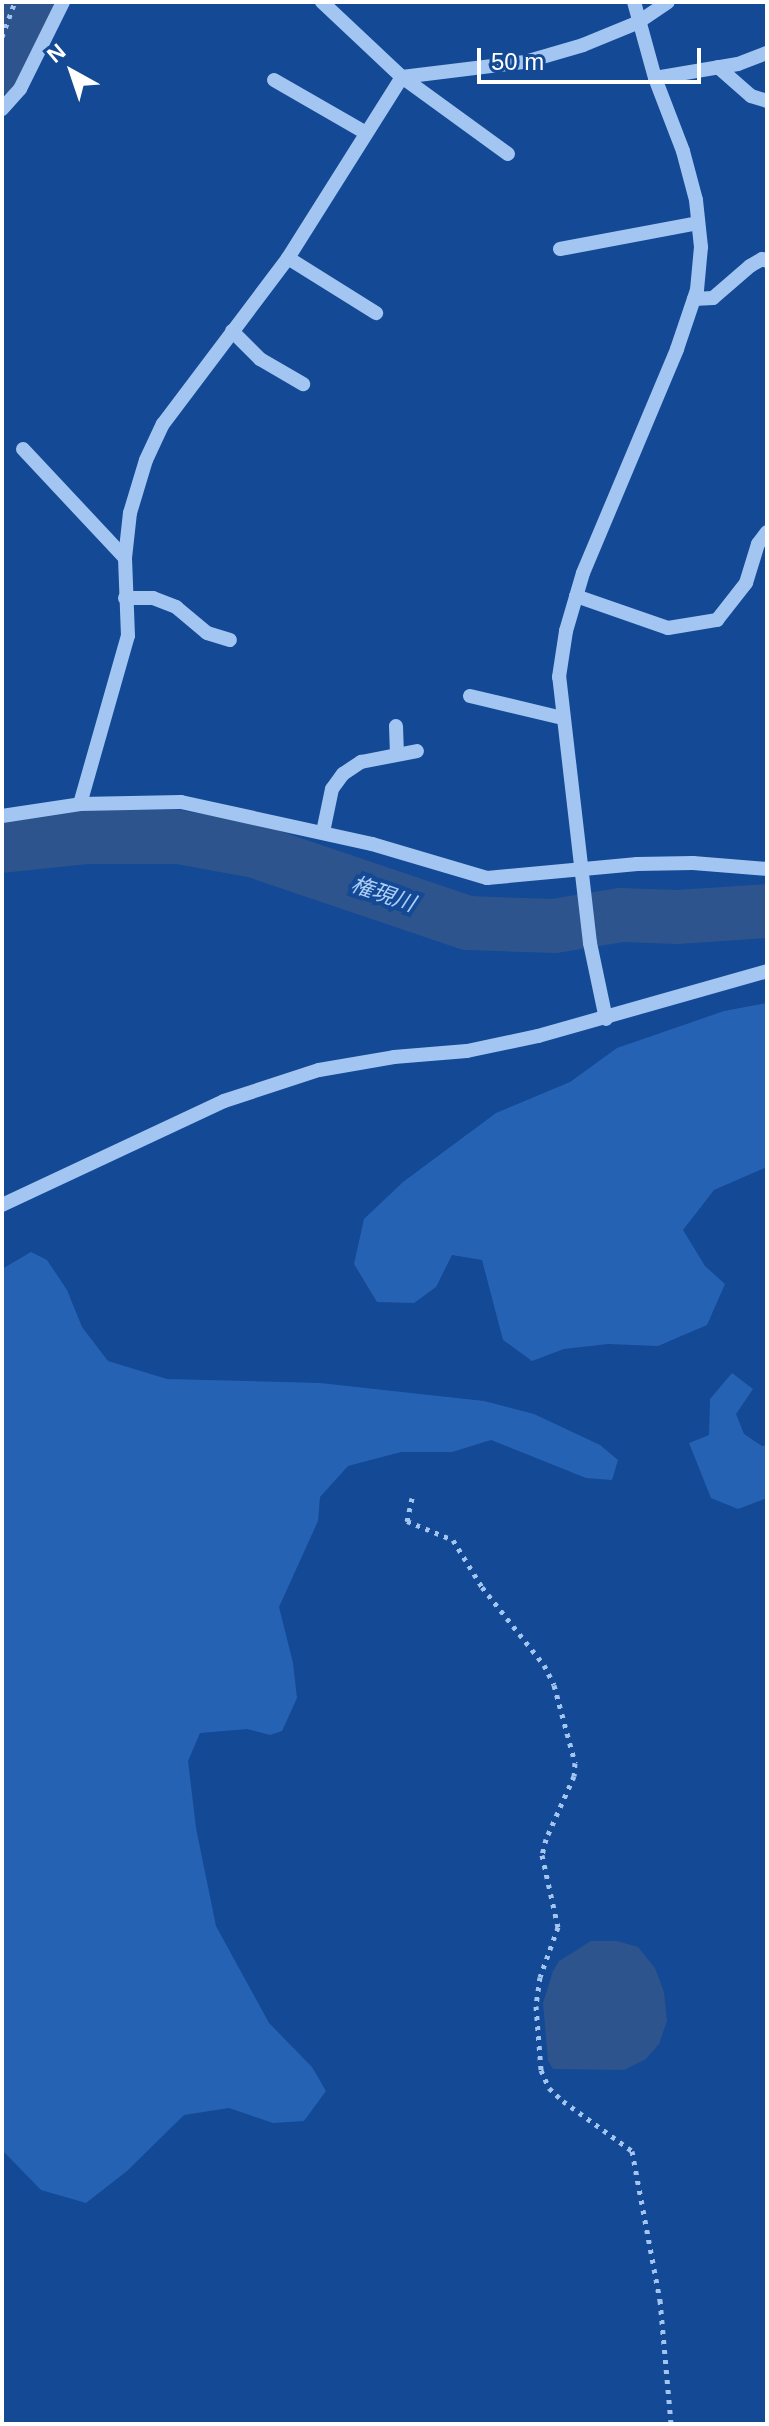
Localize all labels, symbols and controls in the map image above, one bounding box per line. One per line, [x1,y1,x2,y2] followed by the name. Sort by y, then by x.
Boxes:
[32,32,112,112] north arrow
[481,32,705,82] scale bar
[42,39,70,68] text: N
[491,48,544,75] text: 50 m
[348,871,418,917] water label: 権現川

